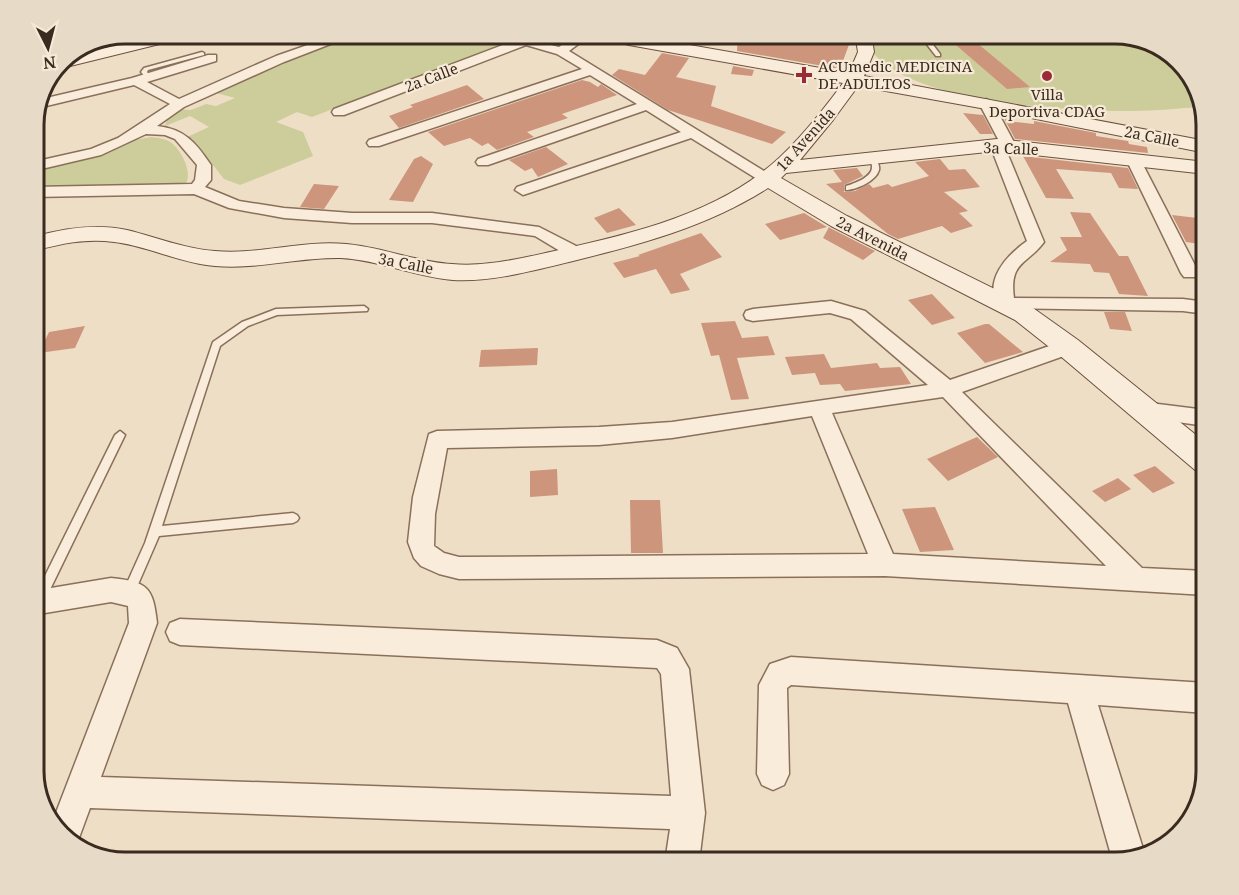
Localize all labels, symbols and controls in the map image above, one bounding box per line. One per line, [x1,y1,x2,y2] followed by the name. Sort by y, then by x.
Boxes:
[18,18,78,78] north arrow
[42,51,57,75] text: N
[818,56,973,93] place label: ACUmedic MEDICINA DE ADULTOS
[401,58,461,96] street label: 2a Calle
[795,66,813,84] marker: ACUmedic MEDICINA DE ADULTOS
[1040,69,1054,83] marker: Villa Deportiva CDAG
[989,84,1105,121] place label: Villa Deportiva CDAG
[771,103,839,175] street label: 1a Avenida
[1123,121,1181,151] street label: 2a Calle
[983,137,1039,159] street label: 3a Calle
[833,211,913,265] street label: 2a Avenida
[377,248,435,278] street label: 3a Calle

